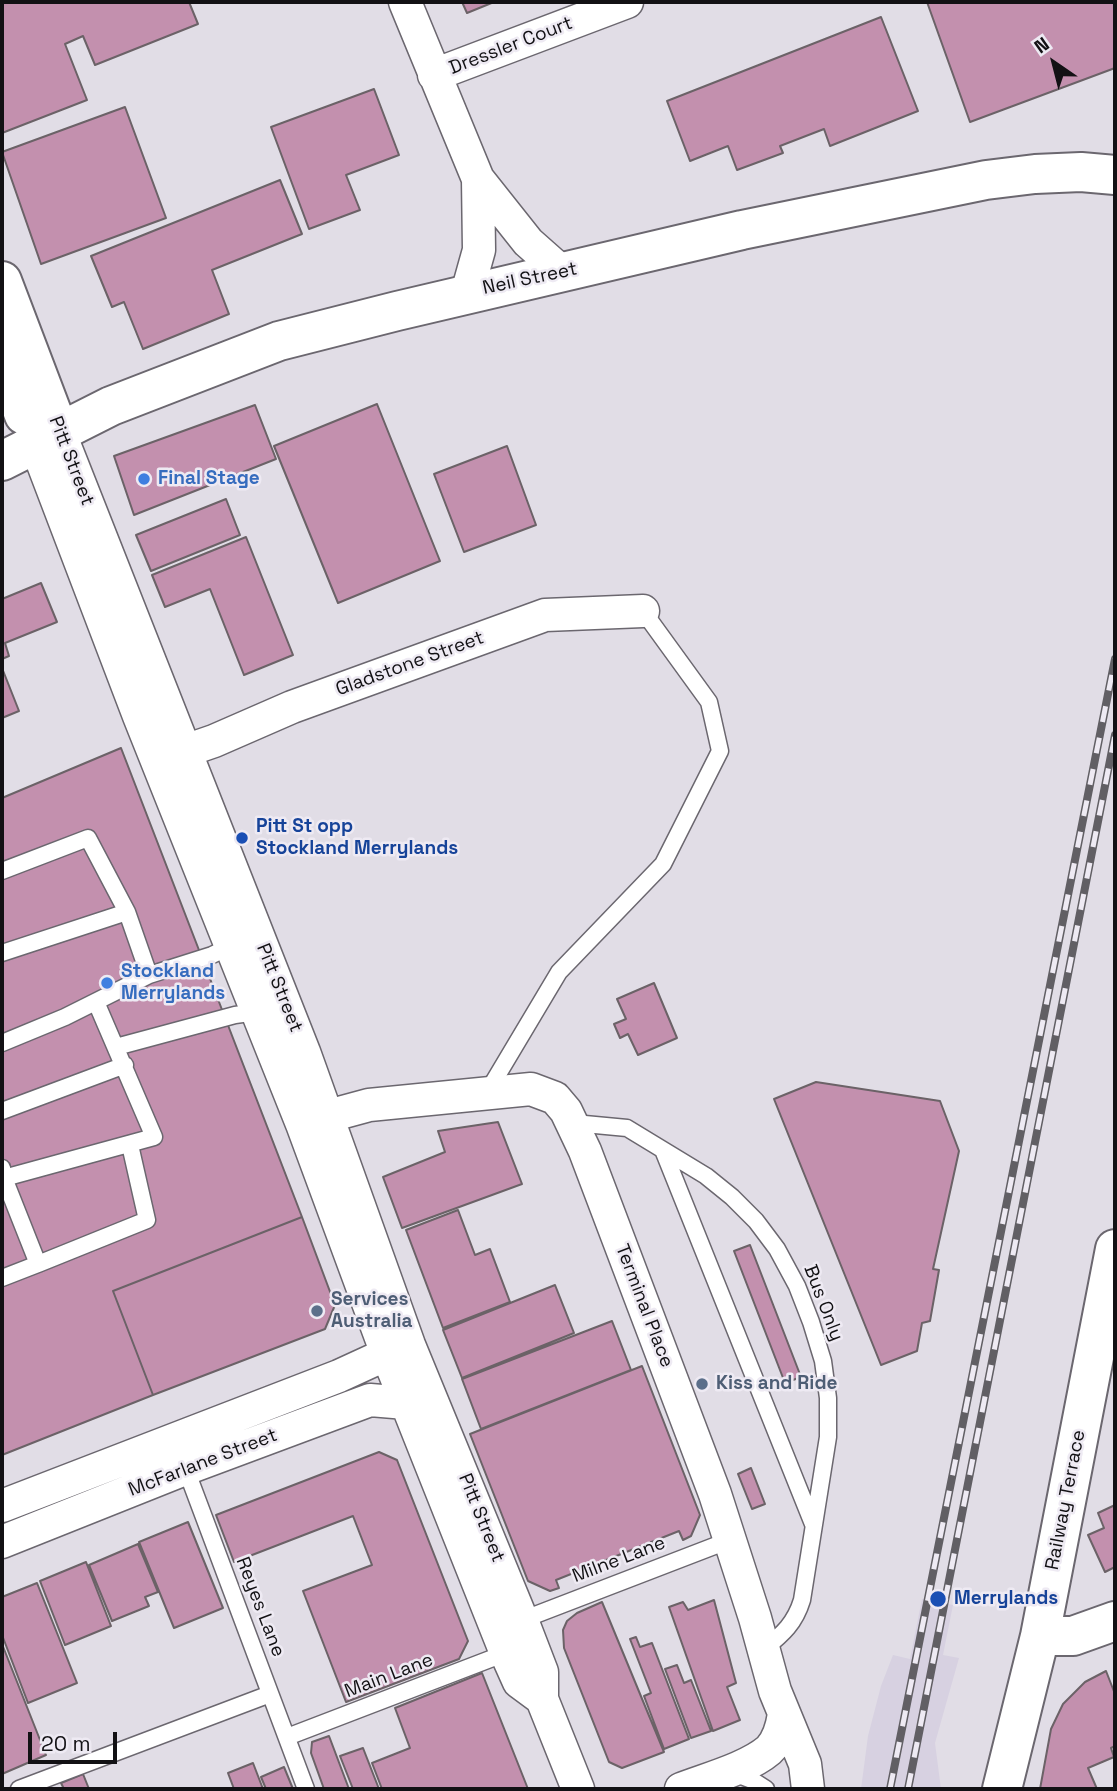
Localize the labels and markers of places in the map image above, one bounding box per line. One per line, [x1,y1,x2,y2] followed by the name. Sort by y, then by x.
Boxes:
[158,468,260,490] place label: Final Stage
[136,471,152,487] marker: Final Stage
[256,816,458,860] place label: Pitt St opp Stockland Merrylands
[234,830,250,846] marker: Pitt St opp Stockland Merrylands
[121,961,225,1005] place label: Stockland Merrylands
[99,975,115,991] marker: Stockland Merrylands
[331,1289,413,1333] place label: Services Australia
[309,1303,325,1319] marker: Services Australia
[716,1373,837,1395] place label: Kiss and Ride
[694,1376,710,1392] marker: Kiss and Ride
[954,1588,1058,1610] place label: Merrylands
[928,1589,948,1609] marker: Merrylands

